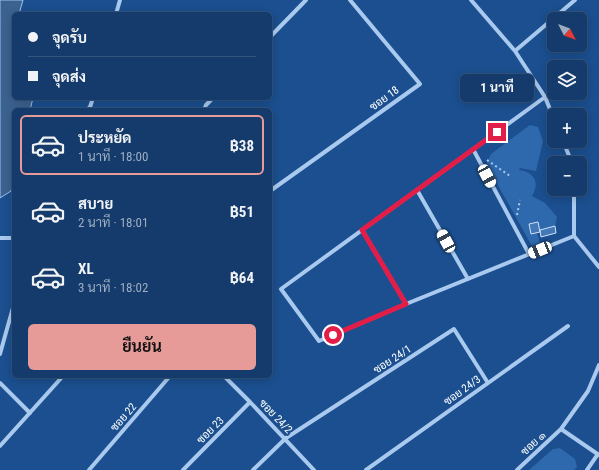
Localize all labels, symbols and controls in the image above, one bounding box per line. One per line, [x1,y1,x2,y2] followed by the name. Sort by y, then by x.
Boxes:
[547,12,587,52] north arrow
[547,12,587,196] map controls
[52,29,87,47] text: จุดรับ
[547,60,587,100] button: layers
[52,68,86,86] text: จุดส่ง
[460,74,534,102] callout: 1 นาที
[480,80,514,95] text: 1 นาที
[367,83,401,113] street label: ซอย 18
[547,108,587,148] button: +
[488,123,506,141] route end
[30,127,66,163] icon: car
[78,129,131,147] text: ประหยัด
[230,137,254,155] text: ฿38
[78,149,148,164] text: 1 นาที · 18:00
[547,156,587,196] button: −
[476,163,498,189] car
[30,193,66,229] icon: car
[78,195,113,213] text: สบาย
[230,203,254,221] text: ฿51
[78,215,148,230] text: 2 นาที · 18:01
[435,228,457,254] car
[527,240,553,260] car
[30,259,66,295] icon: car
[78,260,94,278] text: XL
[230,269,254,287] text: ฿64
[78,280,148,295] text: 3 นาที · 18:02
[28,324,256,370] button: ยืนยัน
[324,326,342,344] route start
[371,342,414,376] street label: ซอย 24/1
[441,373,483,408] street label: ซอย 24/3
[256,397,295,436] street label: ซอย 24/2
[108,401,139,434] street label: ซอย 22
[194,414,227,447] street label: ซอย 23
[518,429,549,458] street label: ซอย ๑

